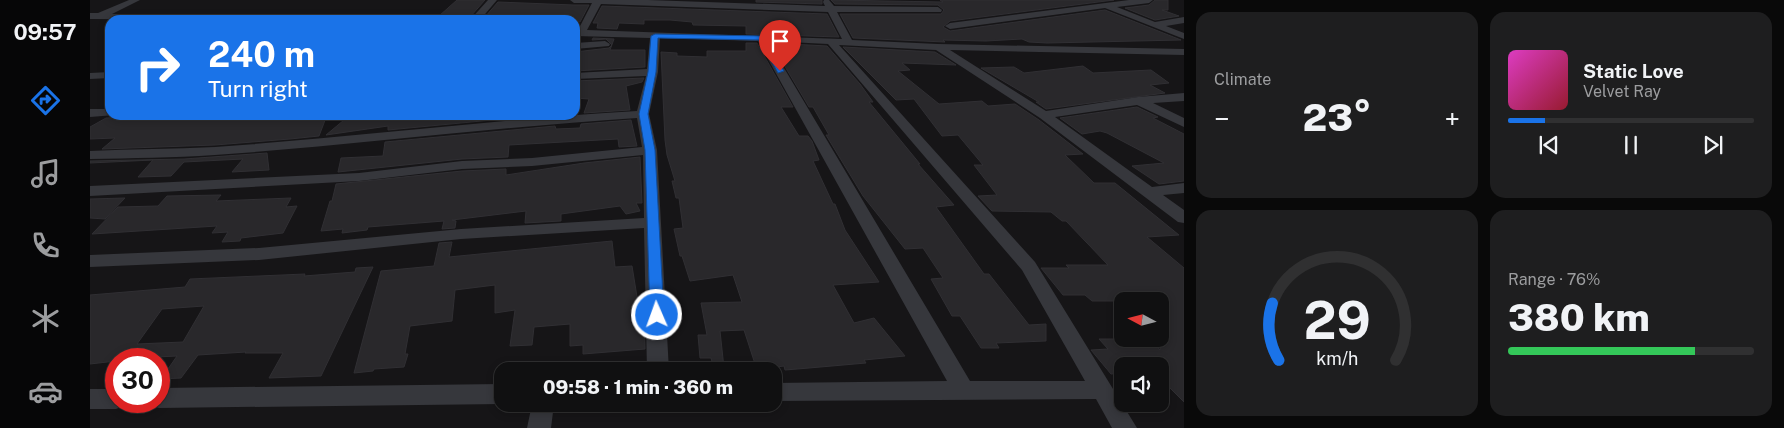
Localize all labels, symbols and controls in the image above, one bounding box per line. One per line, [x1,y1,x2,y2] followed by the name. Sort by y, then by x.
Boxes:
[13,19,77,45] text: 09:57
[759,20,801,71] pin
[766,27,794,55] icon: arrive
[208,34,315,75] text: 240 m
[125,35,190,100] icon: right
[1583,60,1684,82] text: Static Love
[1214,70,1271,89] text: Climate
[208,76,308,102] text: Turn right
[1583,82,1661,101] text: Velvet Ray
[28,83,63,118] icon: directions
[1303,95,1371,140] text: 23°
[1214,102,1230,135] text: −
[1444,102,1460,135] text: +
[1535,131,1563,159] icon: previous
[1617,131,1645,159] icon: pause
[1699,131,1727,159] icon: next
[28,156,63,191] icon: music
[28,228,63,263] icon: phone
[1508,270,1600,289] text: Range · 76%
[630,288,682,340] position arrow
[1303,290,1371,351] text: 29
[1114,292,1169,348] north arrow
[1114,292,1169,412] map controls
[1508,295,1650,340] text: 380 km
[28,301,63,336] icon: climate
[105,348,170,413] speed limit sign: 30
[1316,348,1358,369] text: km/h
[1114,357,1169,412] button: sound
[28,374,63,409] icon: car
[543,376,733,398] text: 09:58 · 1 min · 360 m

